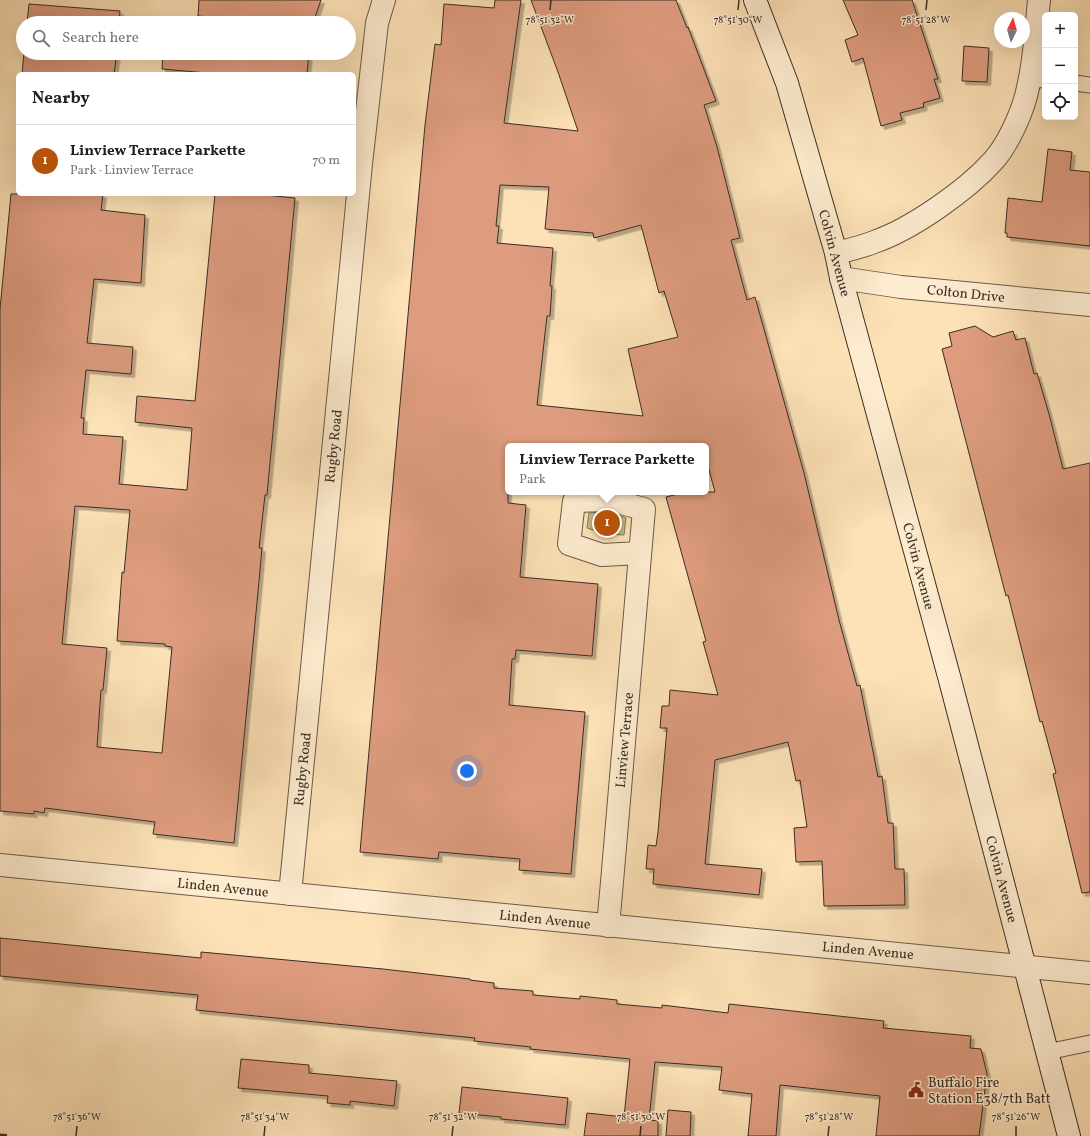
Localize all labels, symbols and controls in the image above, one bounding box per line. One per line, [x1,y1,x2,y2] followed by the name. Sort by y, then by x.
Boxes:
[994,12,1030,48] north arrow
[1042,12,1078,120] map controls
[1042,12,1078,48] button: +
[526,13,574,27] text: 78°51'32"W
[714,13,762,27] text: 78°51'30"W
[902,13,950,27] text: 78°51'28"W
[16,16,356,60] search box
[30,27,52,49] icon: search
[62,28,139,49] text: Search here
[1042,48,1078,84] button: −
[1042,84,1078,120] button: locate
[32,87,90,110] text: Nearby
[70,141,245,162] text: Linview Terrace Parkette
[42,152,48,170] text: 1
[312,152,340,170] text: 70 m
[70,162,194,180] text: Park · Linview Terrace
[813,208,854,299] street label: Colvin Avenue
[926,281,1006,308] street label: Colton Drive
[321,408,348,484] street label: Rugby Road
[505,443,709,495] popup
[519,450,695,471] text: Linview Terrace Parkette
[519,471,546,489] text: Park
[594,508,620,538] pin: 1
[897,521,938,612] street label: Colvin Avenue
[612,691,639,789] street label: Linview Terrace
[290,731,317,807] street label: Rugby Road
[457,761,477,781] your location
[980,834,1021,925] street label: Colvin Avenue
[176,874,270,903] street label: Linden Avenue
[498,906,592,935] street label: Linden Avenue
[821,938,915,965] street label: Linden Avenue
[928,1074,1051,1109] place label: Buffalo Fire Station E38/7th Batt
[907,1081,925,1099] public building icon: Buffalo Fire Station E38/7th Batt
[53,1110,101,1124] text: 78°51'36"W
[241,1110,289,1124] text: 78°51'34"W
[429,1110,477,1124] text: 78°51'32"W
[617,1110,665,1124] text: 78°51'30"W
[805,1110,853,1124] text: 78°51'28"W
[992,1110,1040,1124] text: 78°51'26"W

